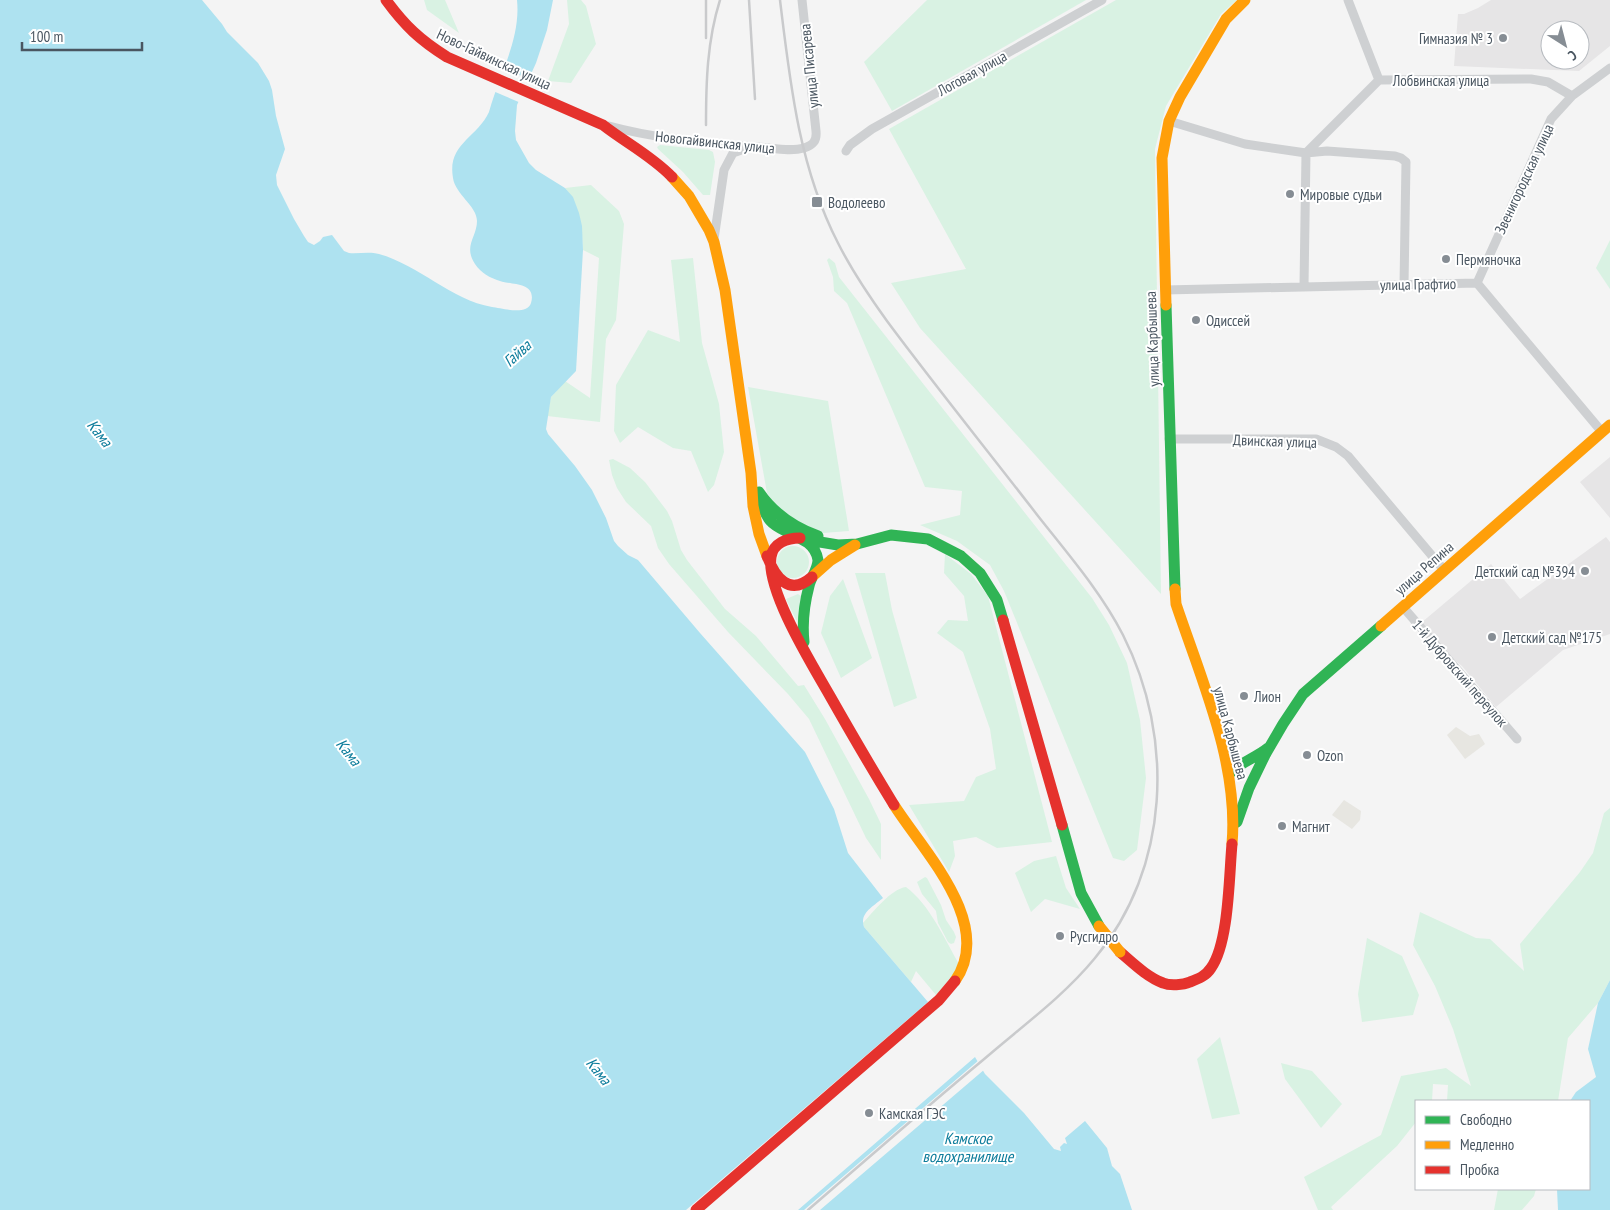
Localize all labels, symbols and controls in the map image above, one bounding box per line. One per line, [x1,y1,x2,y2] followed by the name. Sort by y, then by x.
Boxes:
[22,20,142,52] scale bar
[1540,20,1590,70] north arrow
[795,23,823,109] street label: улица Писарева
[434,24,554,94] street label: Ново-Гайвинская улица
[30,27,63,46] text: 100 m
[1419,29,1493,48] place label: Гимназия № 3
[1497,32,1509,44] marker: Гимназия № 3
[933,46,1010,100] street label: Логовая улица
[1564,46,1581,65] text: С
[1392,71,1489,90] street label: Лобвинская улица
[1490,121,1558,237] street label: Звенигородская улица
[654,126,776,158] street label: Новогайвинская улица
[1300,185,1382,204] place label: Мировые судьи
[1284,188,1296,200] marker: Мировые судьи
[828,193,886,212] place label: Водолеево
[810,195,824,209] marker: Водолеево
[1456,250,1521,269] place label: Пермяночка
[1440,253,1452,265] marker: Пермяночка
[1380,274,1456,294] street label: улица Графтио
[1141,291,1163,387] street label: улица Карбышева
[1206,311,1250,330] place label: Одиссей
[1190,314,1202,326] marker: Одиссей
[499,334,536,371] water label: Гайва
[83,415,118,452] water label: Кама
[1233,430,1317,452] street label: Двинская улица
[1391,537,1457,599] street label: улица Репина
[1475,562,1575,581] place label: Детский сад №394
[1579,565,1591,577] marker: Детский сад №394
[1408,615,1512,731] street label: 1-й Дубровский переулок
[1502,628,1602,647] place label: Детский сад №175
[1486,631,1498,643] marker: Детский сад №175
[1209,684,1253,782] street label: улица Карбышева
[1253,687,1281,706] place label: Лион
[1238,690,1250,702] marker: Лион
[332,734,367,771] water label: Кама
[1317,746,1343,765] place label: Ozon
[1301,749,1313,761] marker: Ozon
[1292,817,1330,836] place label: Магнит
[1276,820,1288,832] marker: Магнит
[1070,927,1118,946] place label: Русгидро
[1054,930,1066,942] marker: Русгидро
[582,1053,617,1090] water label: Кама
[1415,1100,1590,1190] legend
[879,1104,946,1123] place label: Камская ГЭС
[863,1107,875,1119] marker: Камская ГЭС
[1460,1110,1512,1129] text: Свободно
[923,1128,1015,1166] water label: Камское водохранилище
[1460,1135,1514,1154] text: Медленно
[1460,1160,1499,1179] text: Пробка

